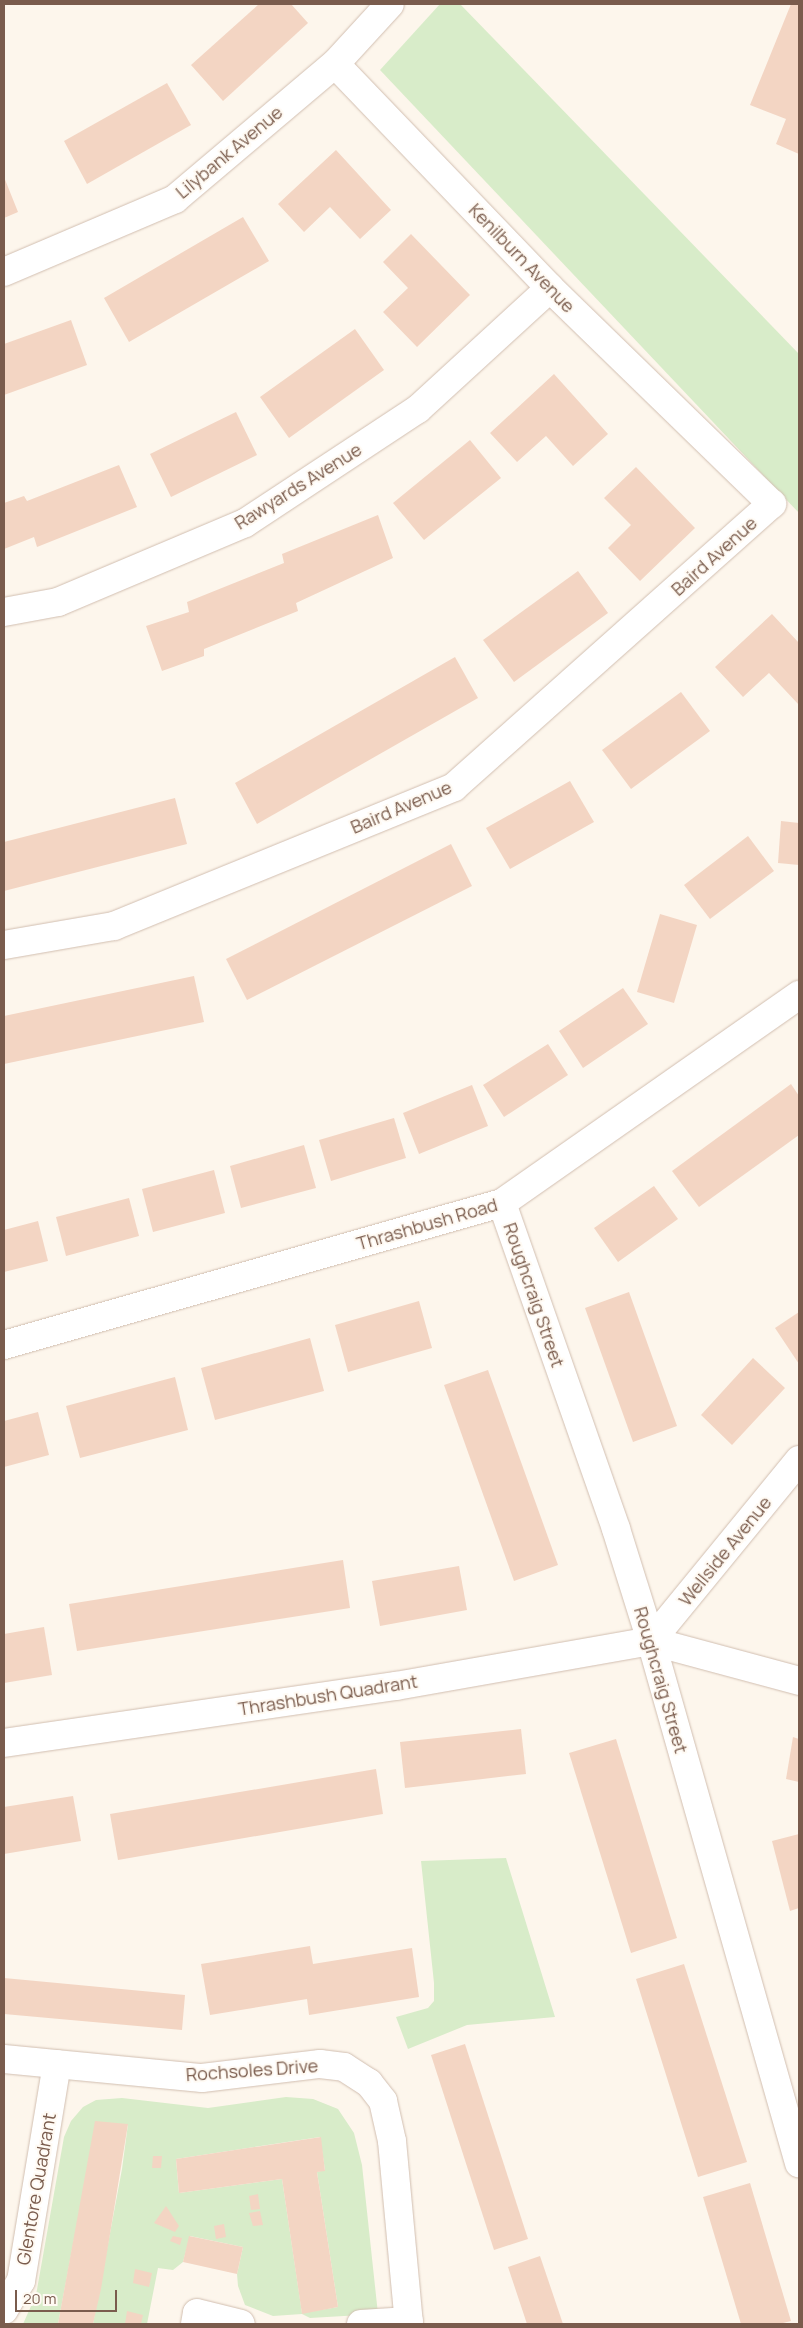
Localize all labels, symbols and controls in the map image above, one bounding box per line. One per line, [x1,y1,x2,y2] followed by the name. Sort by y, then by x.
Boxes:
[171,101,287,203] street label: Lilybank Avenue
[465,199,579,317] street label: Kenilburn Avenue
[231,438,365,534] street label: Rawyards Avenue
[667,512,761,600] street label: Baird Avenue
[347,776,455,838] street label: Baird Avenue
[354,1194,500,1254] street label: Thrashbush Road
[499,1220,569,1370] street label: Roughcraig Street
[674,1492,776,1610] street label: Wellside Avenue
[630,1604,692,1756] street label: Roughcraig Street
[237,1670,419,1720] street label: Thrashbush Quadrant
[185,2055,319,2085] street label: Rochsoles Drive
[12,2111,60,2267] street label: Glentore Quadrant
[18,2280,120,2312] scale bar
[23,2288,56,2309] text: 20 m

